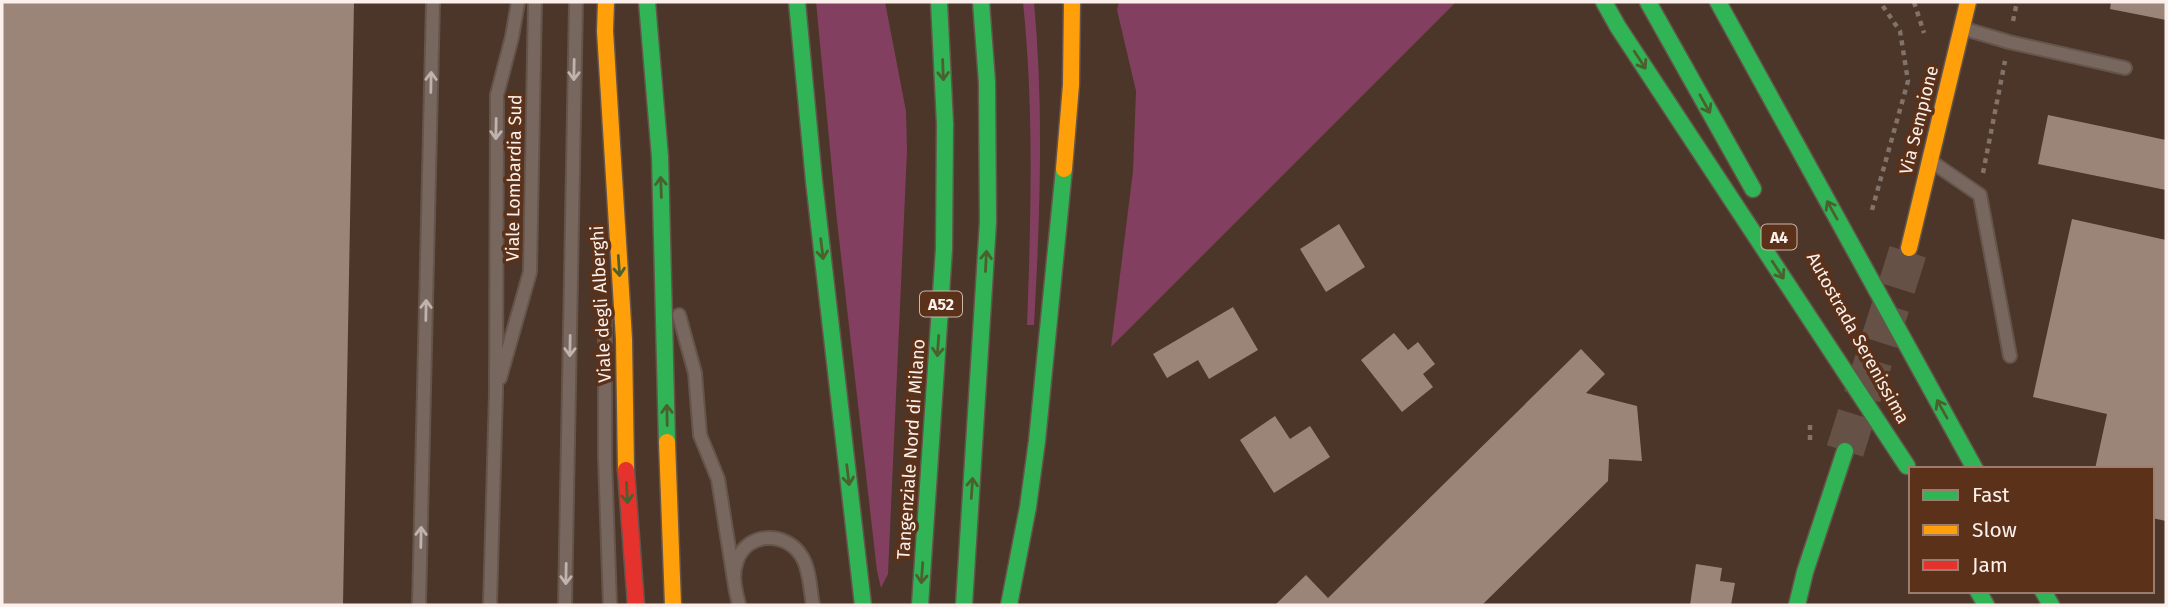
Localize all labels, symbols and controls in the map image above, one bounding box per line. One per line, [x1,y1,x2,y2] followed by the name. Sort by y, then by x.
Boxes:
[1632,50,1647,69] one-way arrow
[568,58,581,81] one-way arrow
[937,58,950,81] one-way arrow
[1895,63,1943,177] street label: Via Sempione
[425,71,438,94] one-way arrow
[1699,93,1712,114] one-way arrow
[502,94,526,262] street label: Viale Lombardia Sud
[489,117,502,140] one-way arrow
[654,176,668,199] one-way arrow
[1825,200,1839,220] one-way arrow
[1762,224,1796,249] road number: A4
[586,225,616,383] street label: Viale degli Alberghi
[816,237,829,260] one-way arrow
[1802,249,1914,427] street label: Autostrada Serenissima
[980,250,993,273] one-way arrow
[613,254,626,277] one-way arrow
[1771,260,1786,279] one-way arrow
[920,292,962,316] road number: A52
[419,298,433,321] one-way arrow
[931,334,944,357] one-way arrow
[563,335,577,358] one-way arrow
[892,338,930,560] street label: Tangenziale Nord di Milano
[1935,399,1948,420] one-way arrow
[660,403,673,426] one-way arrow
[842,463,855,486] one-way arrow
[1909,467,2154,593] legend
[966,477,979,500] one-way arrow
[621,481,634,504] one-way arrow
[1972,482,2010,508] text: Fast
[1972,517,2017,543] text: Slow
[414,526,427,549] one-way arrow
[1972,552,2008,578] text: Jam
[915,561,928,584] one-way arrow
[559,562,573,585] one-way arrow

